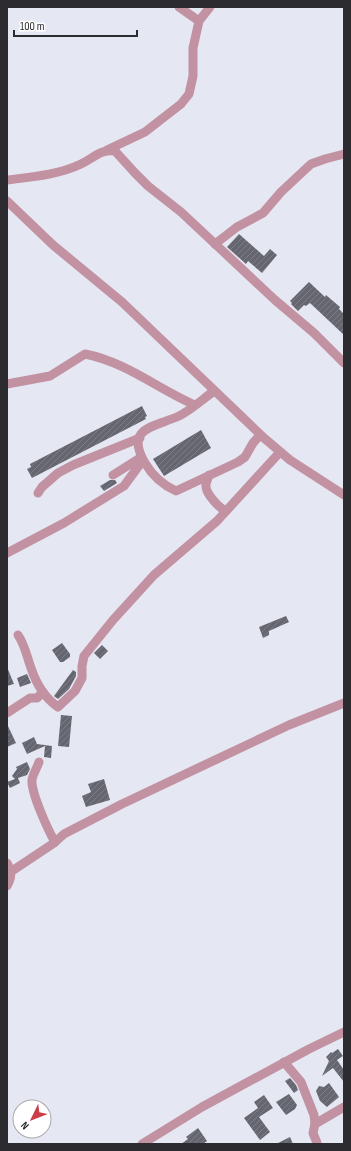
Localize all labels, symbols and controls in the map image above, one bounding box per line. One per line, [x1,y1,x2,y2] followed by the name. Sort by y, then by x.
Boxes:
[14,12,137,38] scale bar
[20,19,45,34] text: 100 m
[12,1099,52,1139] north arrow
[18,1119,32,1132] text: N

